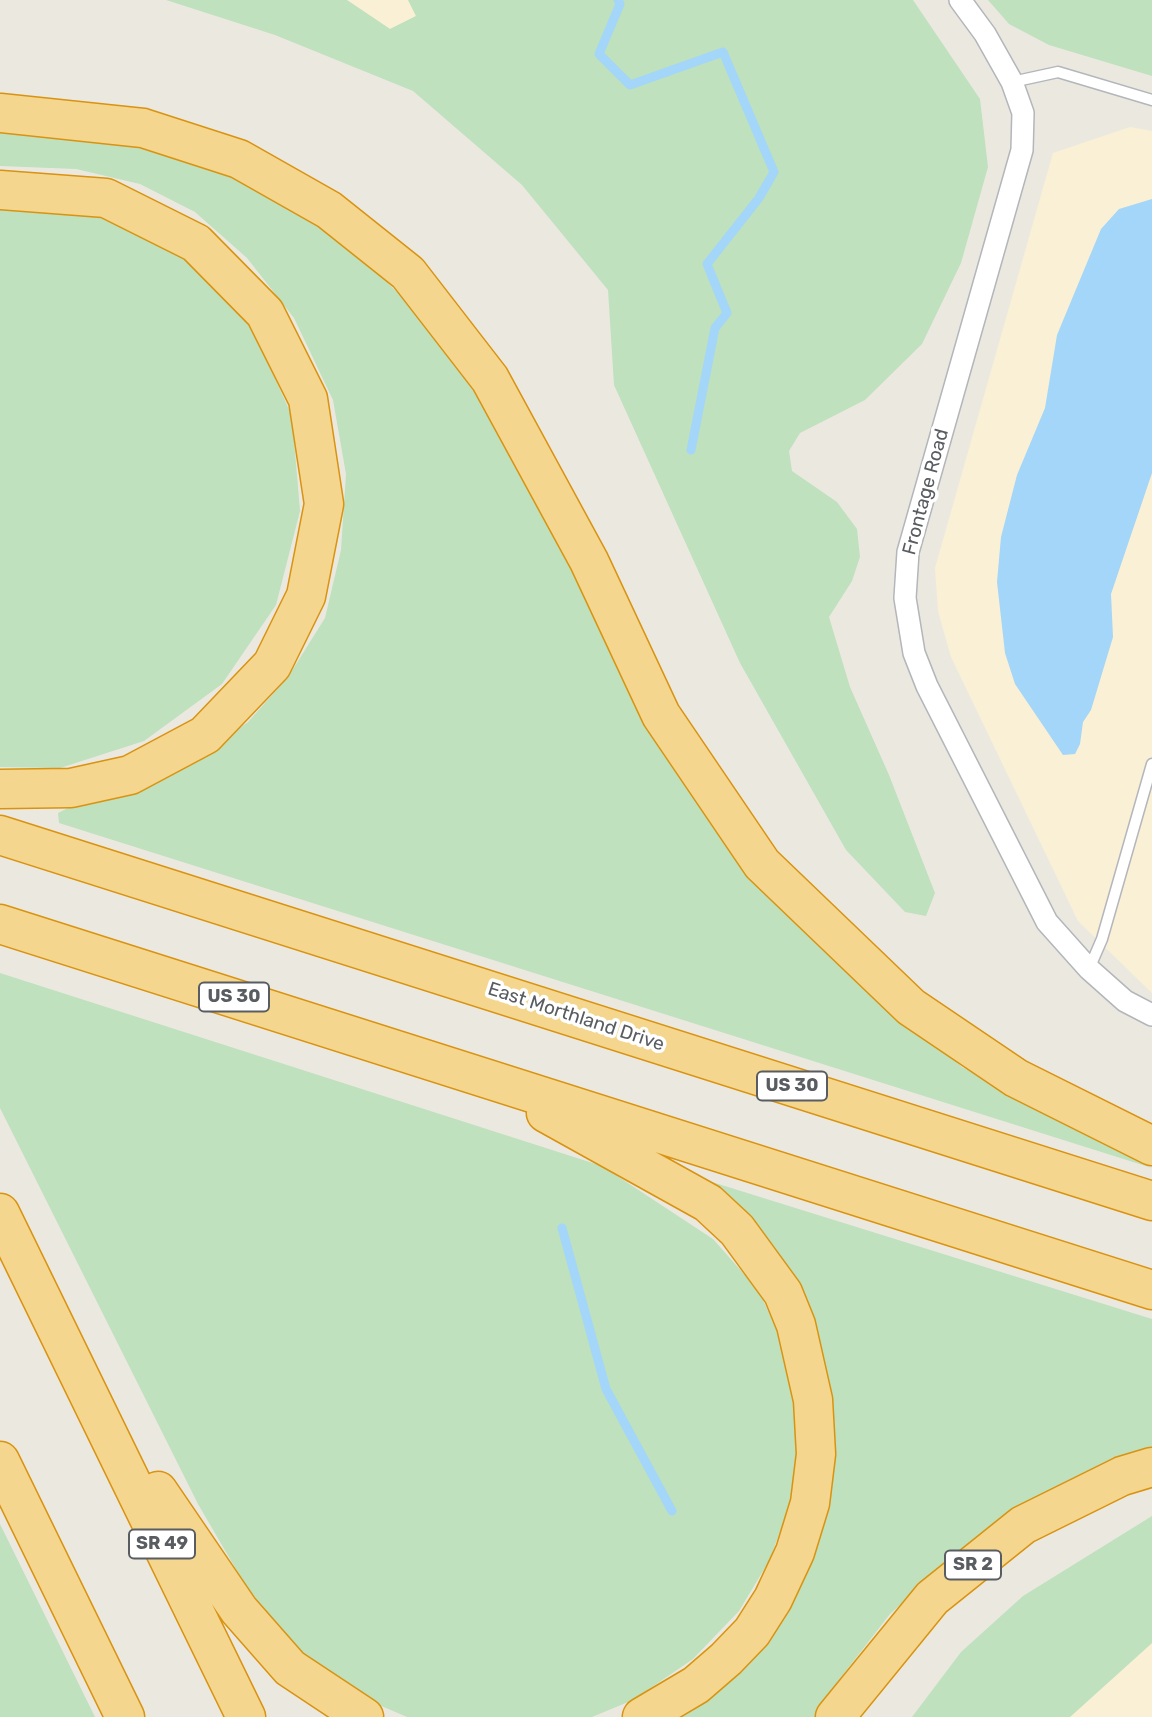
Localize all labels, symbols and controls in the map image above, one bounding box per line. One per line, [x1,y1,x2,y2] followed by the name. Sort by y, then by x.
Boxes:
[898,426,954,558] street label: Frontage Road
[485,978,667,1056] street label: East Morthland Drive
[199,982,269,1012] road number: US 30
[757,1072,827,1100] road number: US 30
[129,1530,195,1559] road number: SR 49
[945,1550,1001,1580] road number: SR 2

